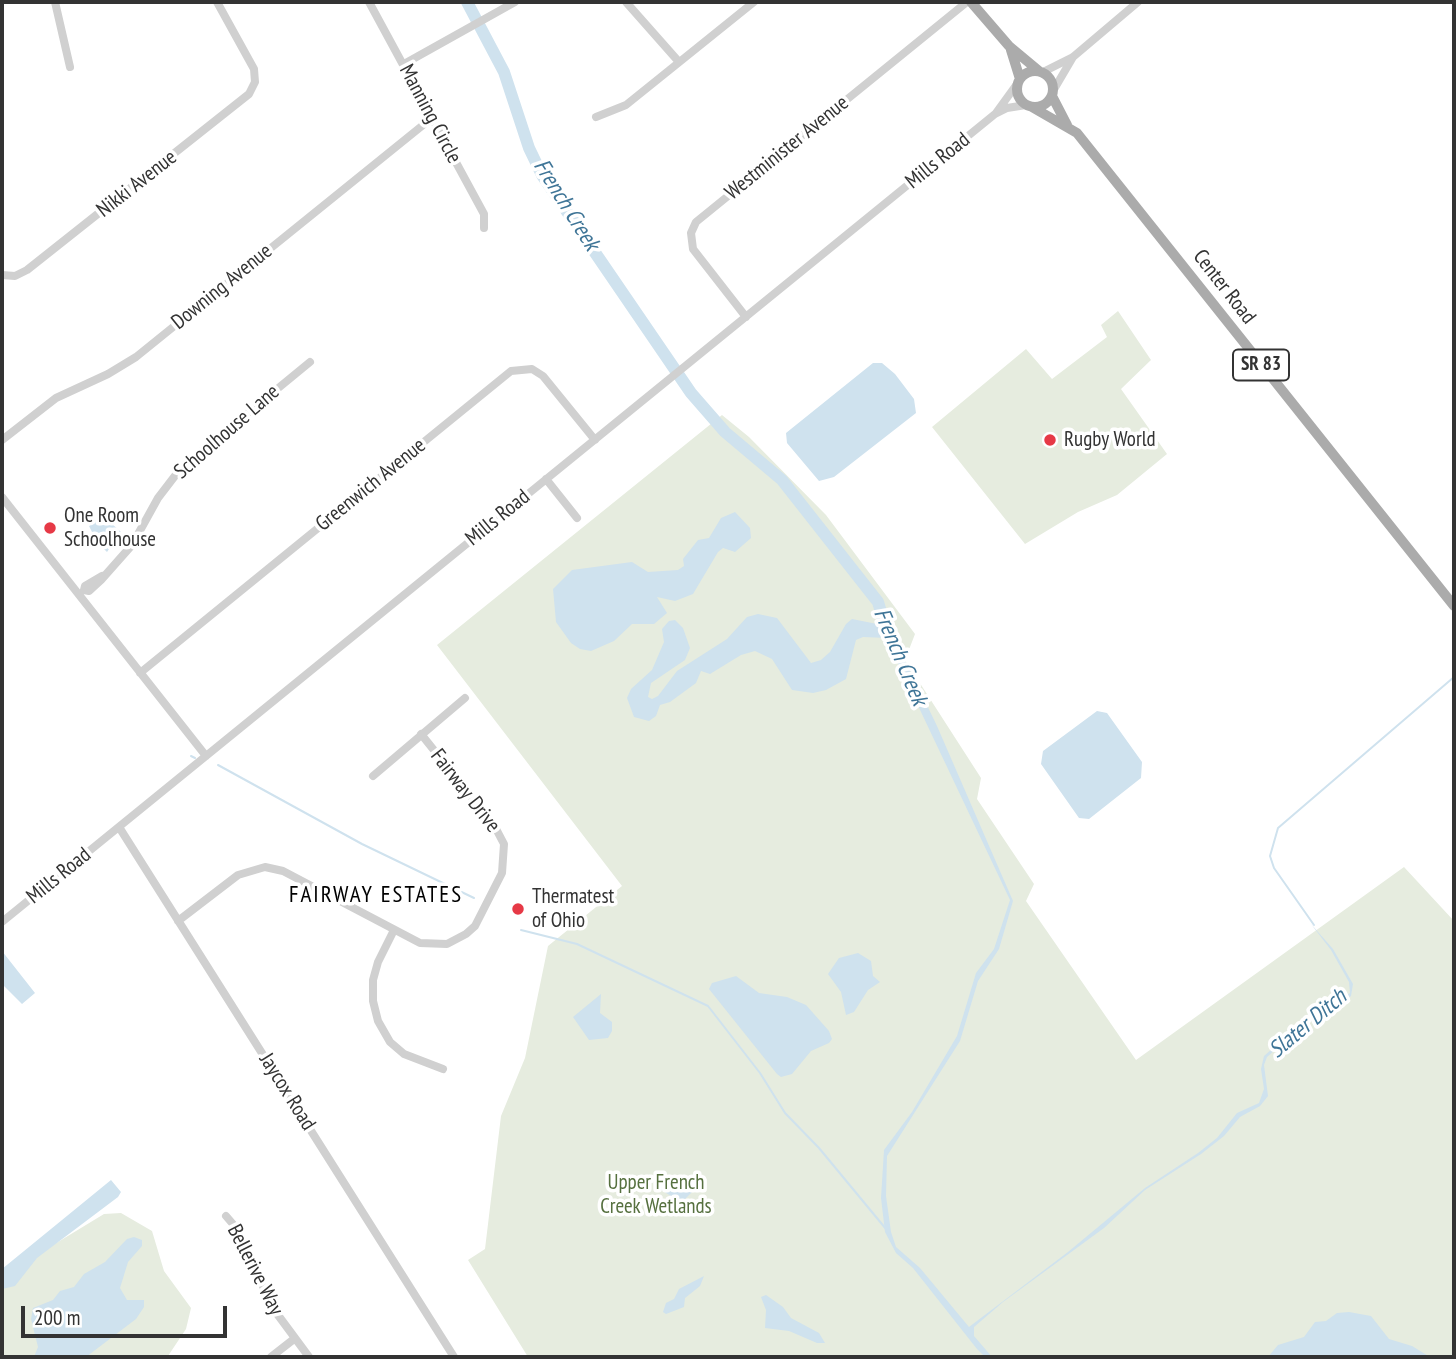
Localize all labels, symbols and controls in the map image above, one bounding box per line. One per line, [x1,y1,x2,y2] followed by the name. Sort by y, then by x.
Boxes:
[393,60,467,168] street label: Manning Circle
[720,91,854,205] street label: Westminister Avenue
[901,128,975,194] street label: Mills Road
[92,145,182,223] street label: Nikki Avenue
[527,154,605,256] water label: French Creek
[167,239,277,335] street label: Downing Avenue
[1187,245,1261,329] street label: Center Road
[1233,350,1289,380] road number: SR 83
[169,379,285,485] street label: Schoolhouse Lane
[1064,427,1156,453] place label: Rugby World
[1042,432,1058,448] marker: Rugby World
[311,433,431,537] street label: Greenwich Avenue
[461,485,535,551] street label: Mills Road
[64,503,156,553] place label: One Room Schoolhouse
[42,520,58,536] marker: One Room Schoolhouse
[867,604,933,710] water label: French Creek
[425,744,505,838] street label: Fairway Drive
[22,843,96,909] street label: Mills Road
[291,881,461,909] district label: FAIRWAY ESTATES
[532,884,614,934] place label: Thermatest of Ohio
[510,901,526,917] marker: Thermatest of Ohio
[1264,984,1352,1064] water label: Slater Ditch
[254,1049,320,1135] street label: Jaycox Road
[600,1170,712,1220] park label: Upper French Creek Wetlands
[221,1220,289,1320] street label: Bellerive Way
[24,1292,231,1336] scale bar
[34,1304,80,1331] text: 200 m

